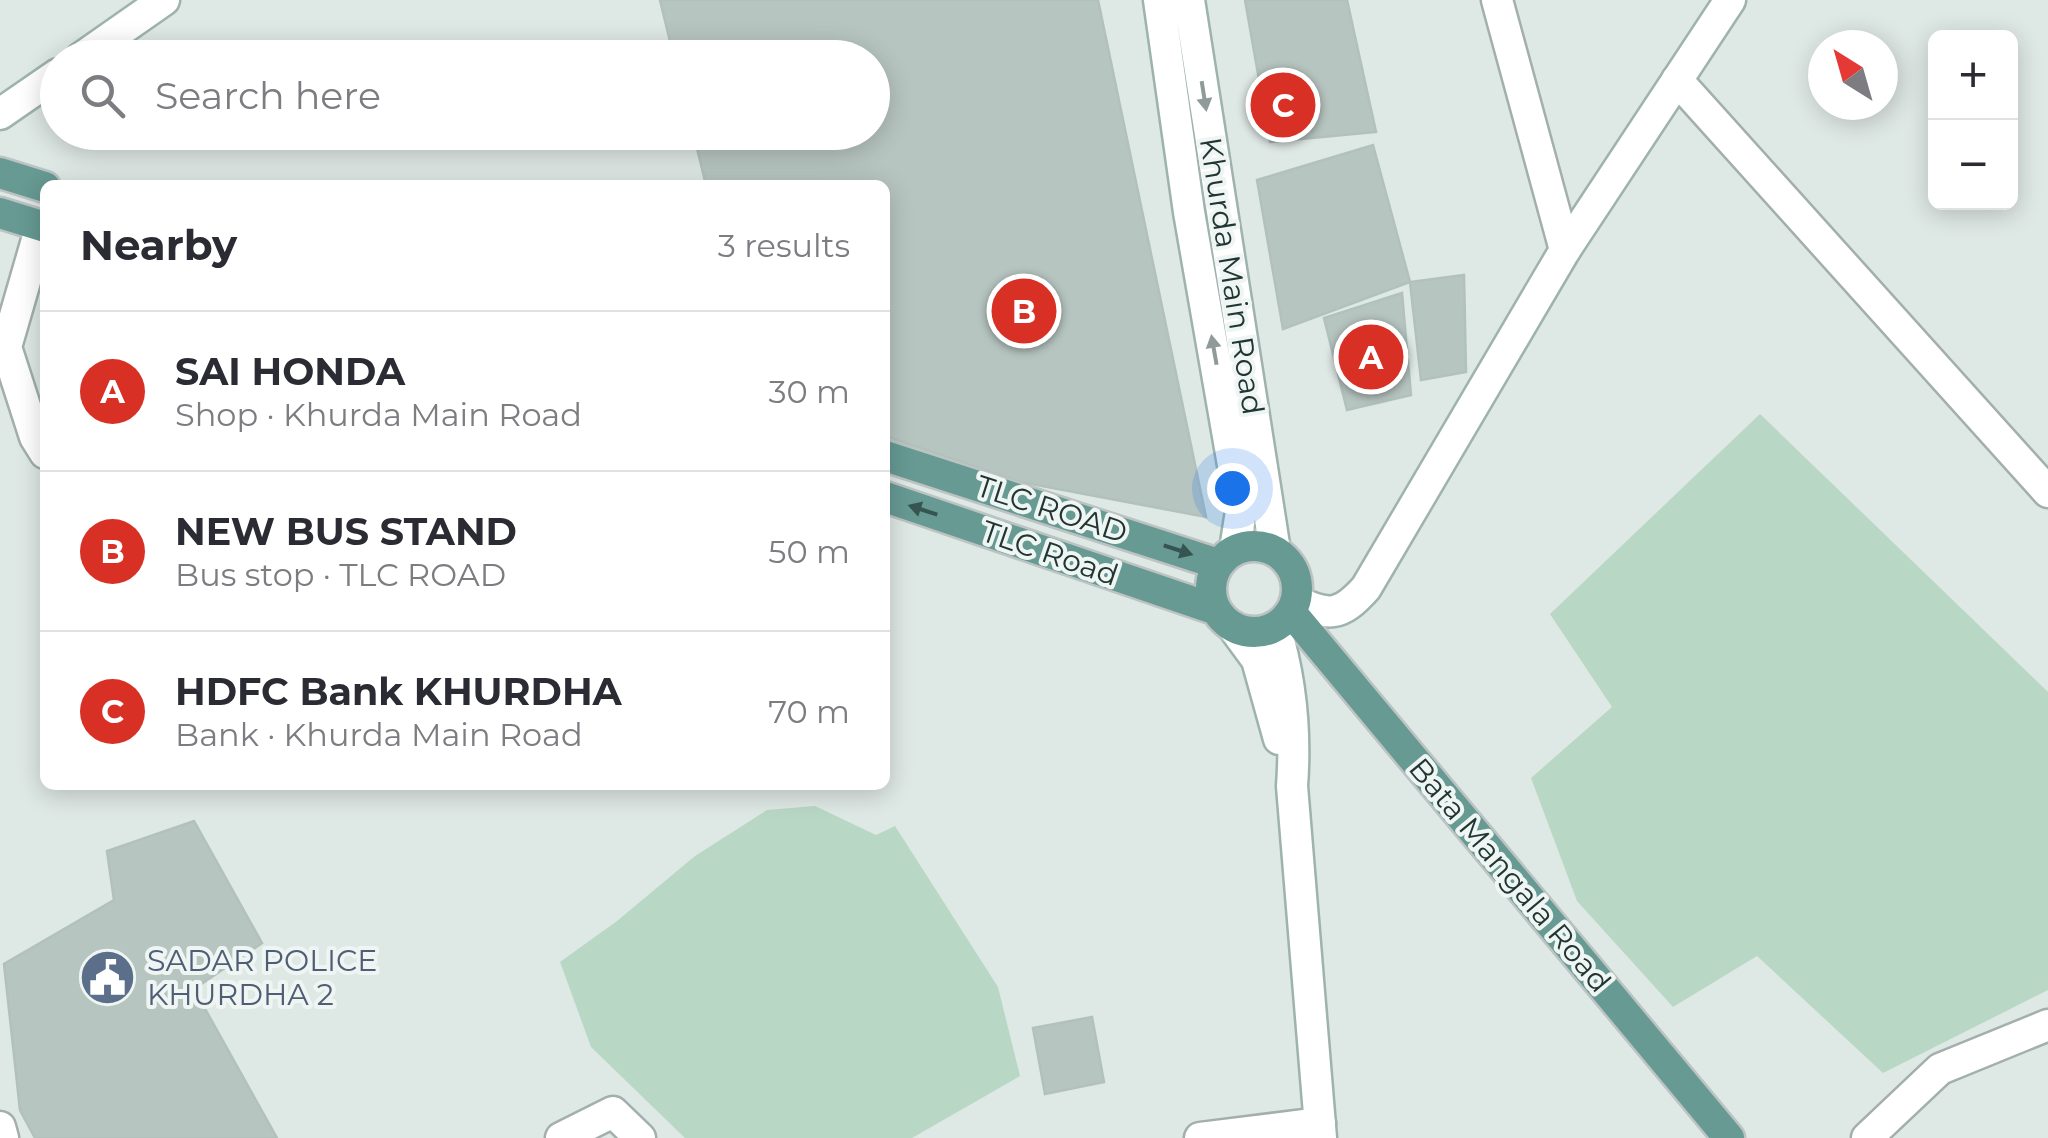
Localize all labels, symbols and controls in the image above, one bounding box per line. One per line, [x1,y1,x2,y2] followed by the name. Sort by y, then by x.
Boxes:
[1808,30,1898,120] north arrow
[1928,30,2018,210] map controls
[1928,30,2018,120] button: +
[40,40,890,150] search box
[75,68,130,123] icon: search
[1250,68,1316,142] pin: C
[155,72,381,119] text: Search here
[1197,81,1213,113] one-way arrow
[1928,120,2018,210] button: −
[1192,135,1272,417] street label: Khurda Main Road
[80,219,237,271] text: Nearby
[718,226,850,265] text: 3 results
[992,274,1056,348] pin: B
[1338,320,1404,394] pin: A
[1205,334,1221,365] one-way arrow
[175,348,405,395] text: SAI HONDA
[100,372,125,411] text: A
[768,372,850,411] text: 30 m
[175,395,582,434] text: Shop · Khurda Main Road
[1207,463,1258,514] your location
[972,467,1132,551] street label: TLC ROAD
[908,501,938,516] one-way arrow
[175,508,517,555] text: NEW BUS STAND
[977,512,1123,594] street label: TLC Road
[100,532,125,571] text: B
[768,532,850,571] text: 50 m
[1163,544,1193,559] one-way arrow
[175,555,506,594] text: Bus stop · TLC ROAD
[175,668,622,715] text: HDFC Bank KHURDHA
[101,692,124,731] text: C
[768,692,850,731] text: 70 m
[175,715,583,754] text: Bank · Khurda Main Road
[1401,750,1619,1000] street label: Bata Mangala Road
[147,942,377,1013] place label: SADAR POLICE KHURDHA 2
[78,947,138,1007] public building icon: SADAR POLICE KHURDHA 2

